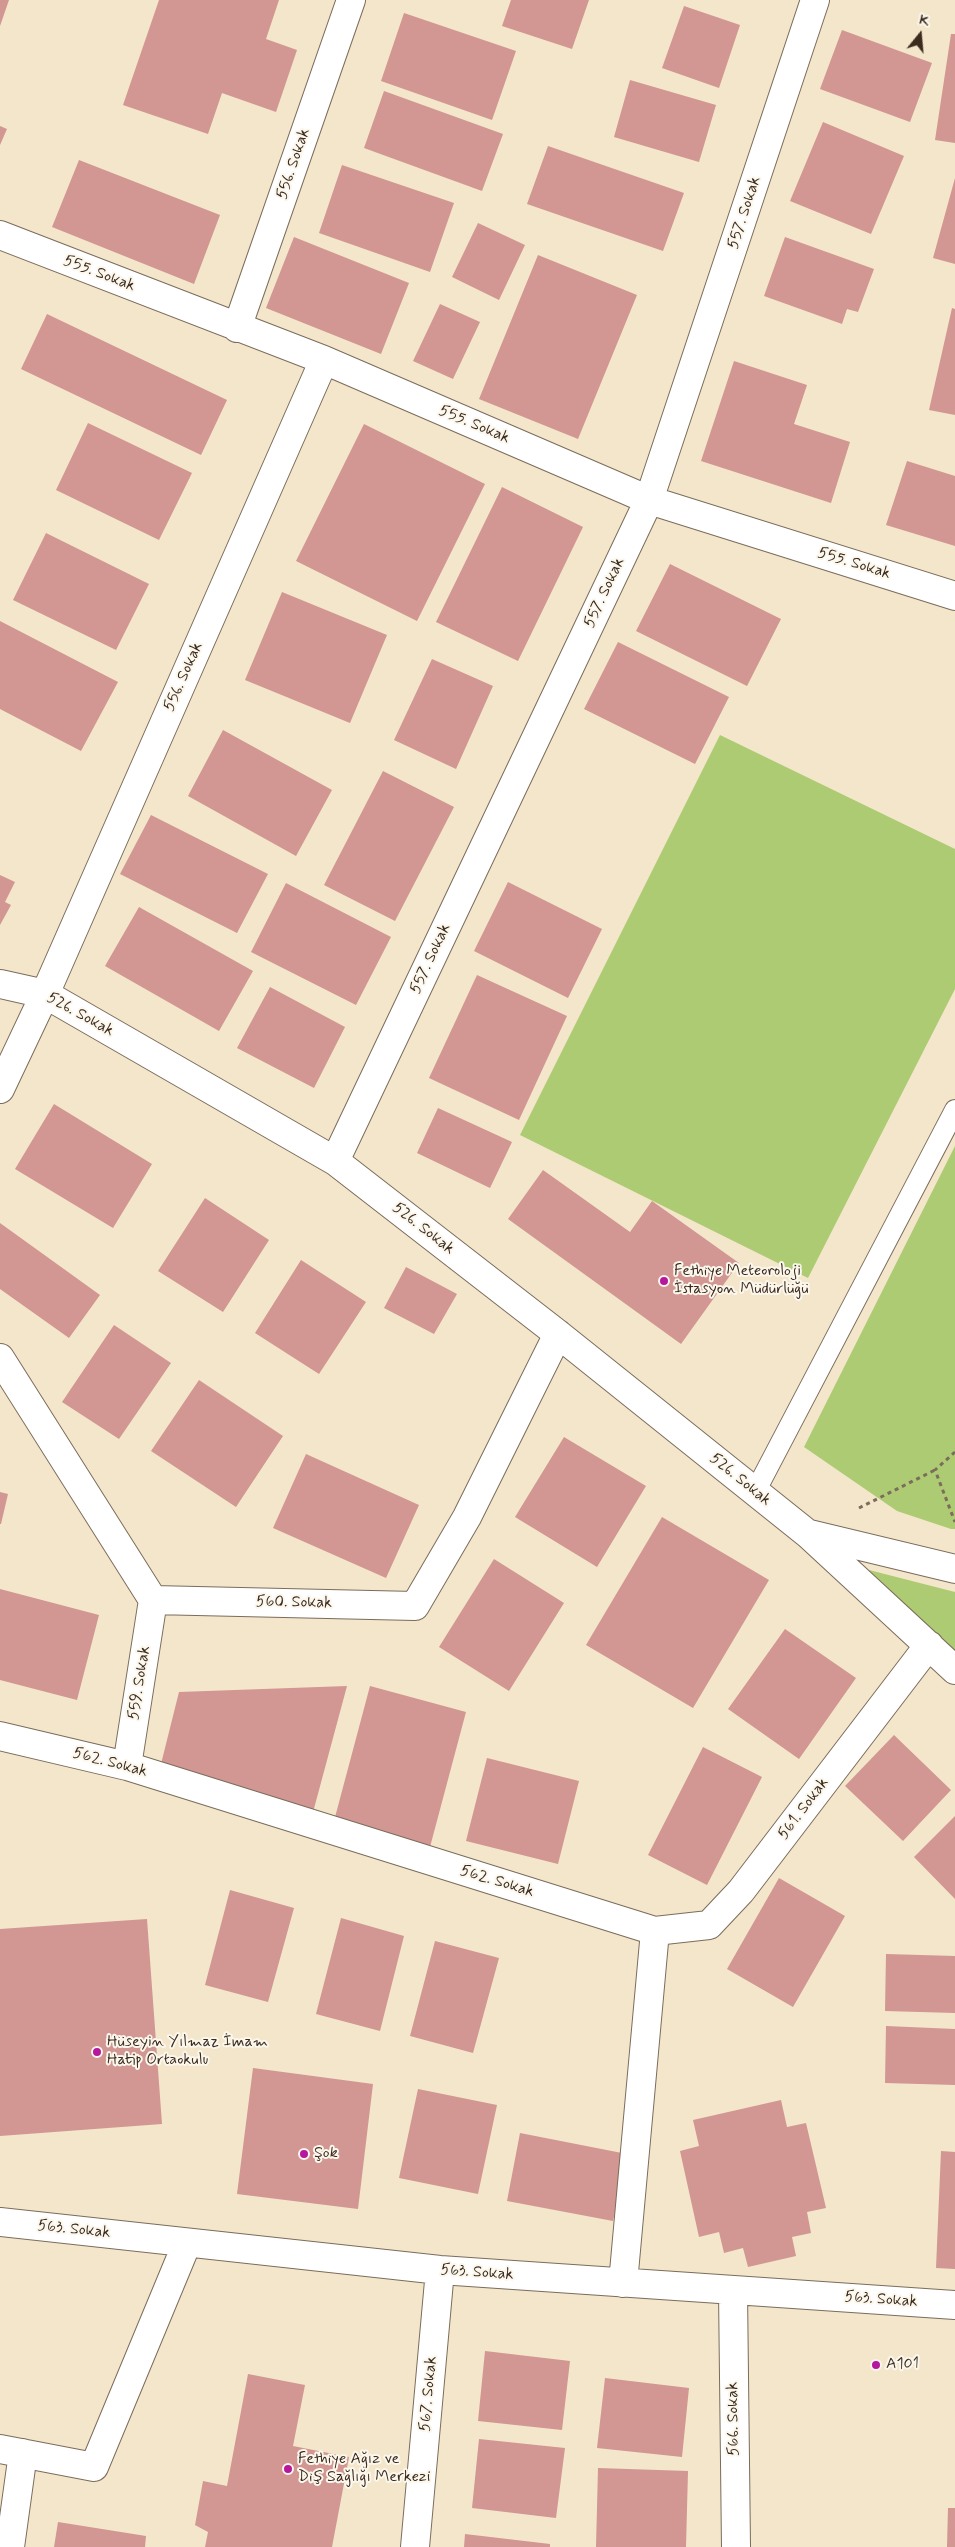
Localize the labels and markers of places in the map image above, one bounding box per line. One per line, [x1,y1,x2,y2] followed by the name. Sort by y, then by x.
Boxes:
[674,1262,808,1300] place label: Fethiye Meteoroloji İstasyon Müdürlüğü
[658,1275,670,1287] marker: Fethiye Meteoroloji İstasyon Müdürlüğü
[107,2033,268,2071] place label: Hüseyin Yılmaz İmam Hatip Ortaokulu
[91,2046,103,2058] marker: Hüseyin Yılmaz İmam Hatip Ortaokulu
[314,2144,338,2164] place label: Şok
[298,2148,310,2160] marker: Şok
[886,2355,919,2375] place label: A101
[870,2359,882,2371] marker: A101
[298,2450,430,2488] place label: Fethiye Ağız ve Diş Sağlığı Merkezi
[282,2463,294,2475] marker: Fethiye Ağız ve Diş Sağlığı Merkezi

